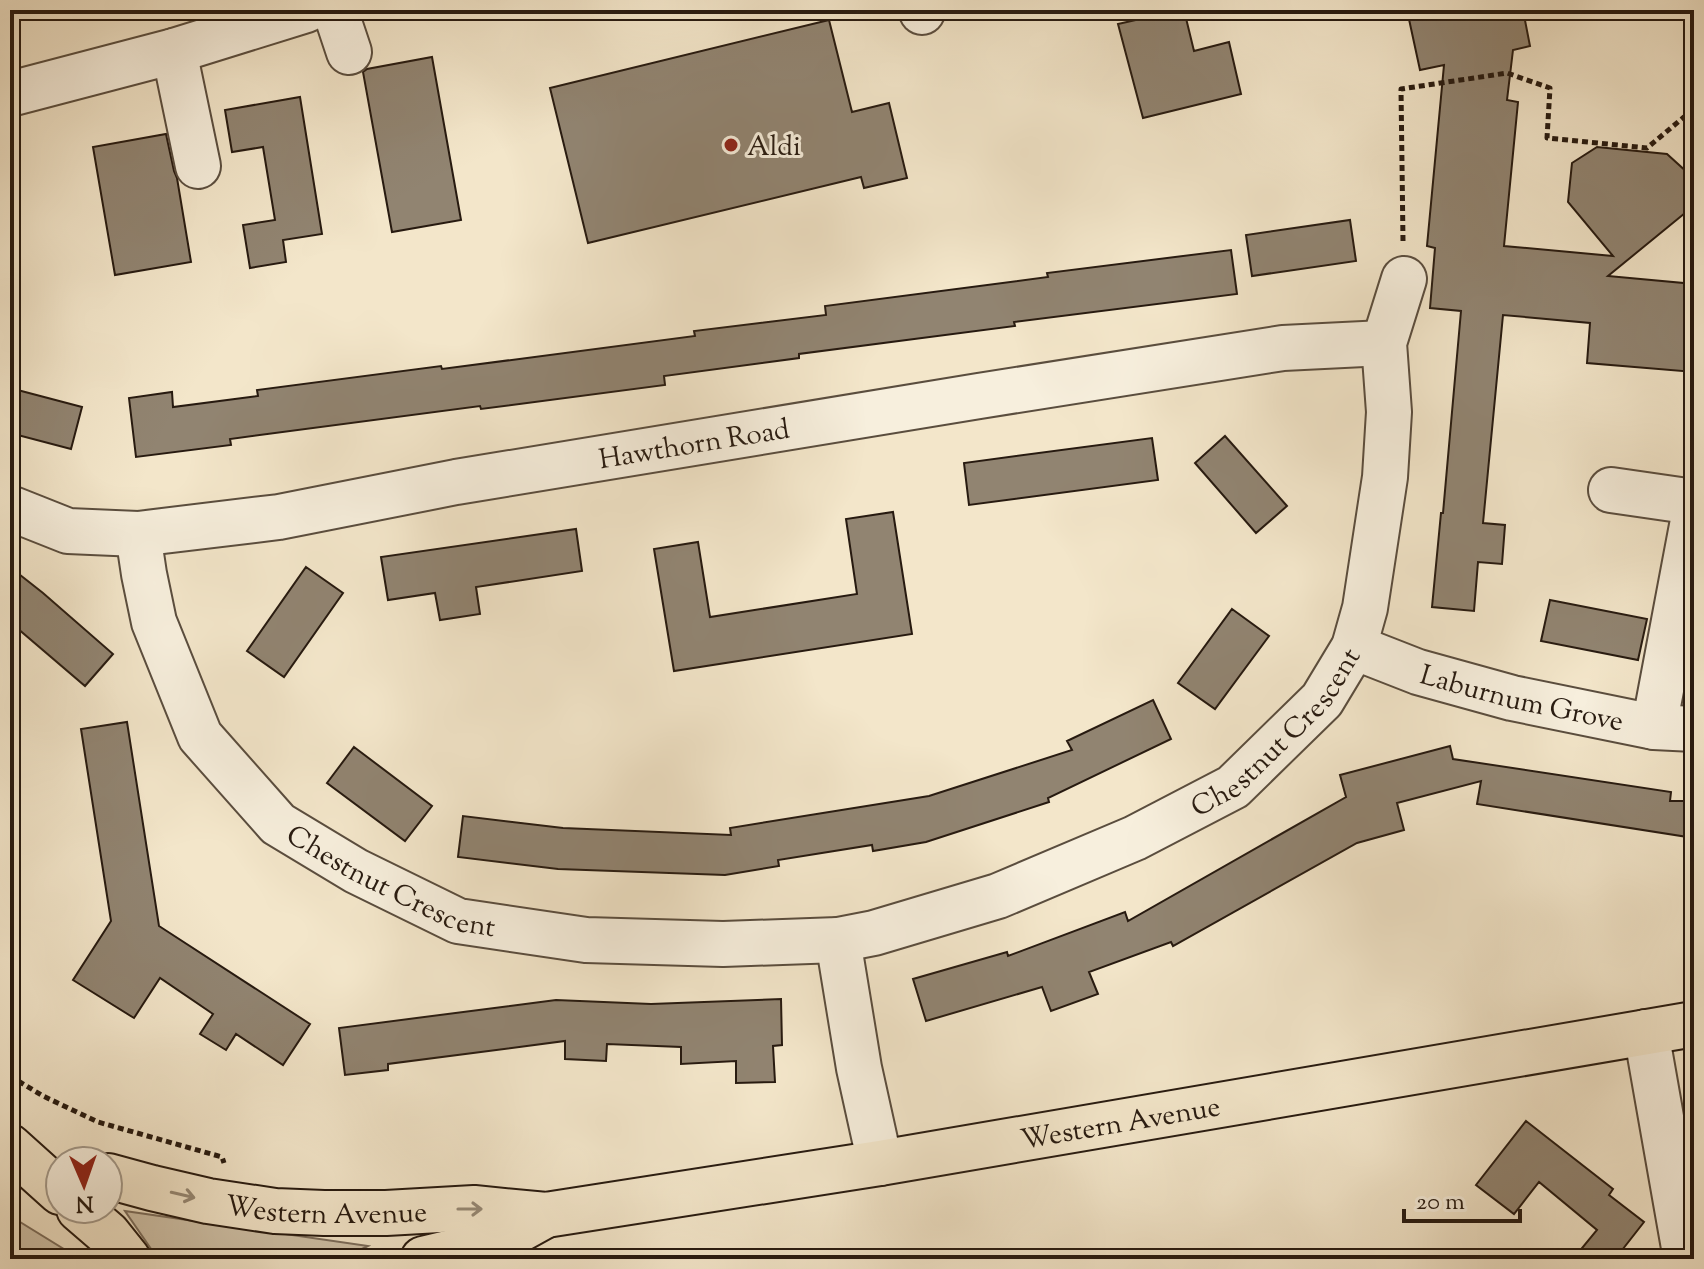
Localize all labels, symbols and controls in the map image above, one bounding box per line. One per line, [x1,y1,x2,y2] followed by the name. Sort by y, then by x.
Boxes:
[747,128,801,168] place label: Aldi
[722,136,740,154] marker: Aldi
[596,410,793,481] street label: Hawthorn Road
[1184,641,1372,829] street label: Chestnut Crescent
[1415,657,1627,743] street label: Laburnum Grove
[278,816,498,949] street label: Chestnut Crescent
[1018,1088,1223,1162] street label: Western Avenue
[44,1145,124,1225] north arrow
[1404,1173,1520,1223] scale bar
[75,1186,94,1218] text: N
[1416,1186,1465,1220] text: 20 m
[222,1187,428,1236] street label: Western Avenue
[170,1188,196,1203] one-way arrow
[456,1201,483,1217] one-way arrow

